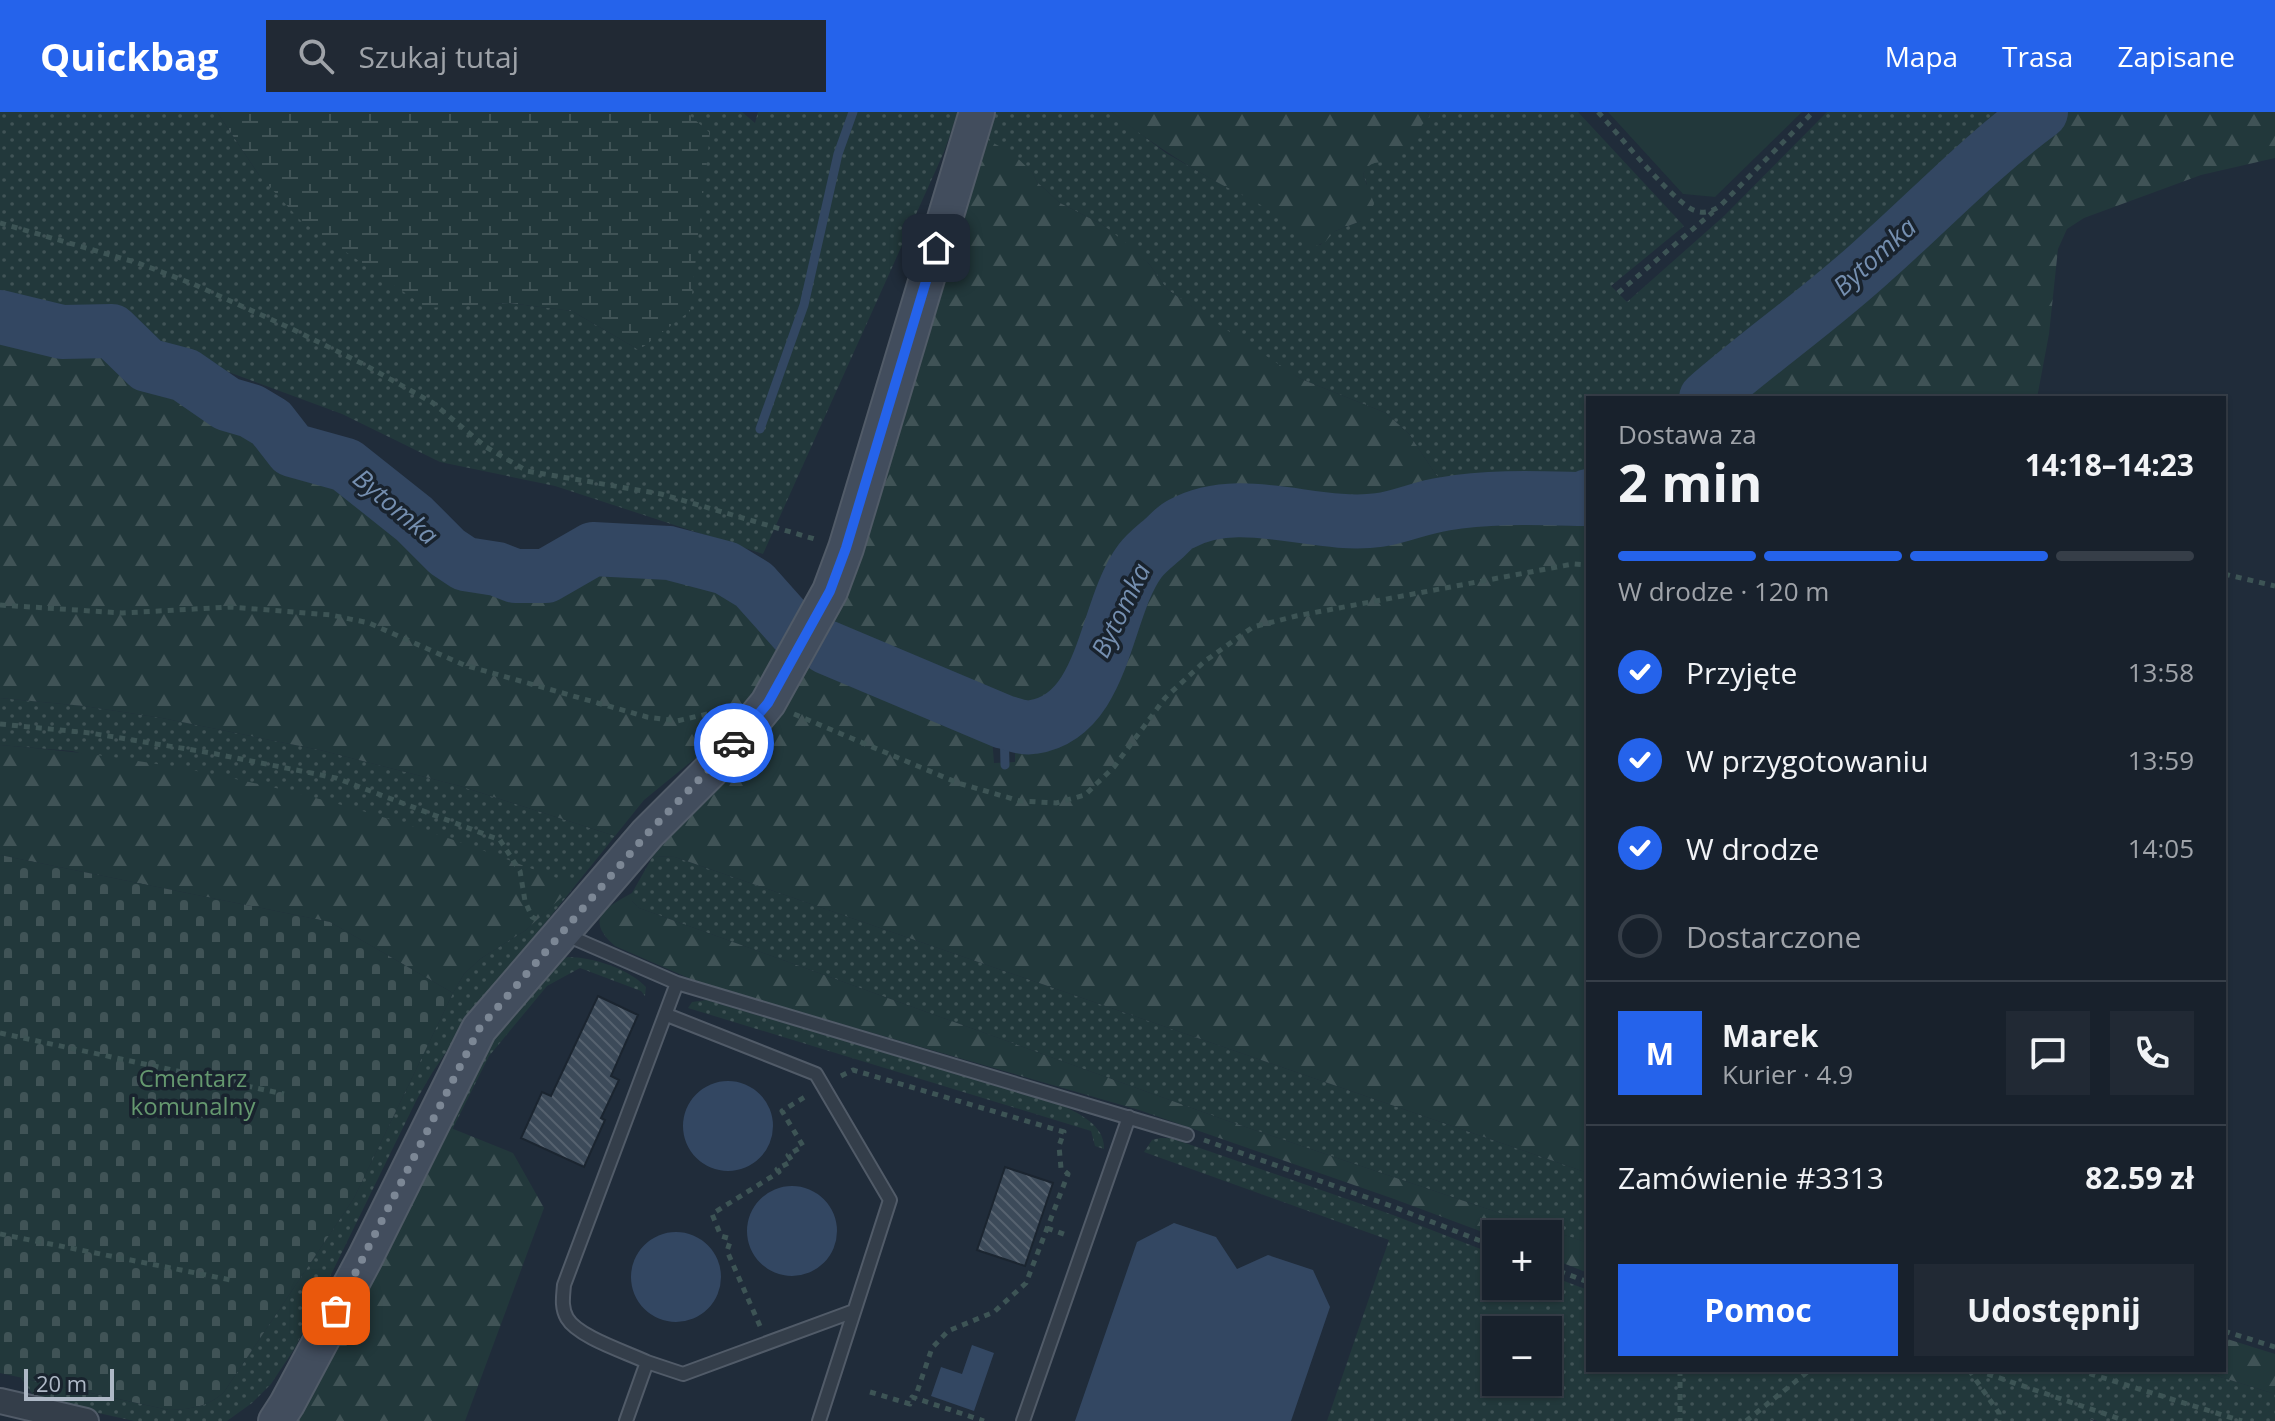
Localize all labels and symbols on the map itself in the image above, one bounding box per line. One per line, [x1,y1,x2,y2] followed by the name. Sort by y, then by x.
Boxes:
[1824,209,1924,303] water label: Bytomka
[902,214,970,282] pin
[346,460,446,552] water label: Bytomka
[1082,557,1158,663] water label: Bytomka
[694,703,774,783] courier
[131,1061,256,1122] park label: Cmentarz komunalny
[302,1277,370,1345] pin
[24,1365,114,1401] scale bar

